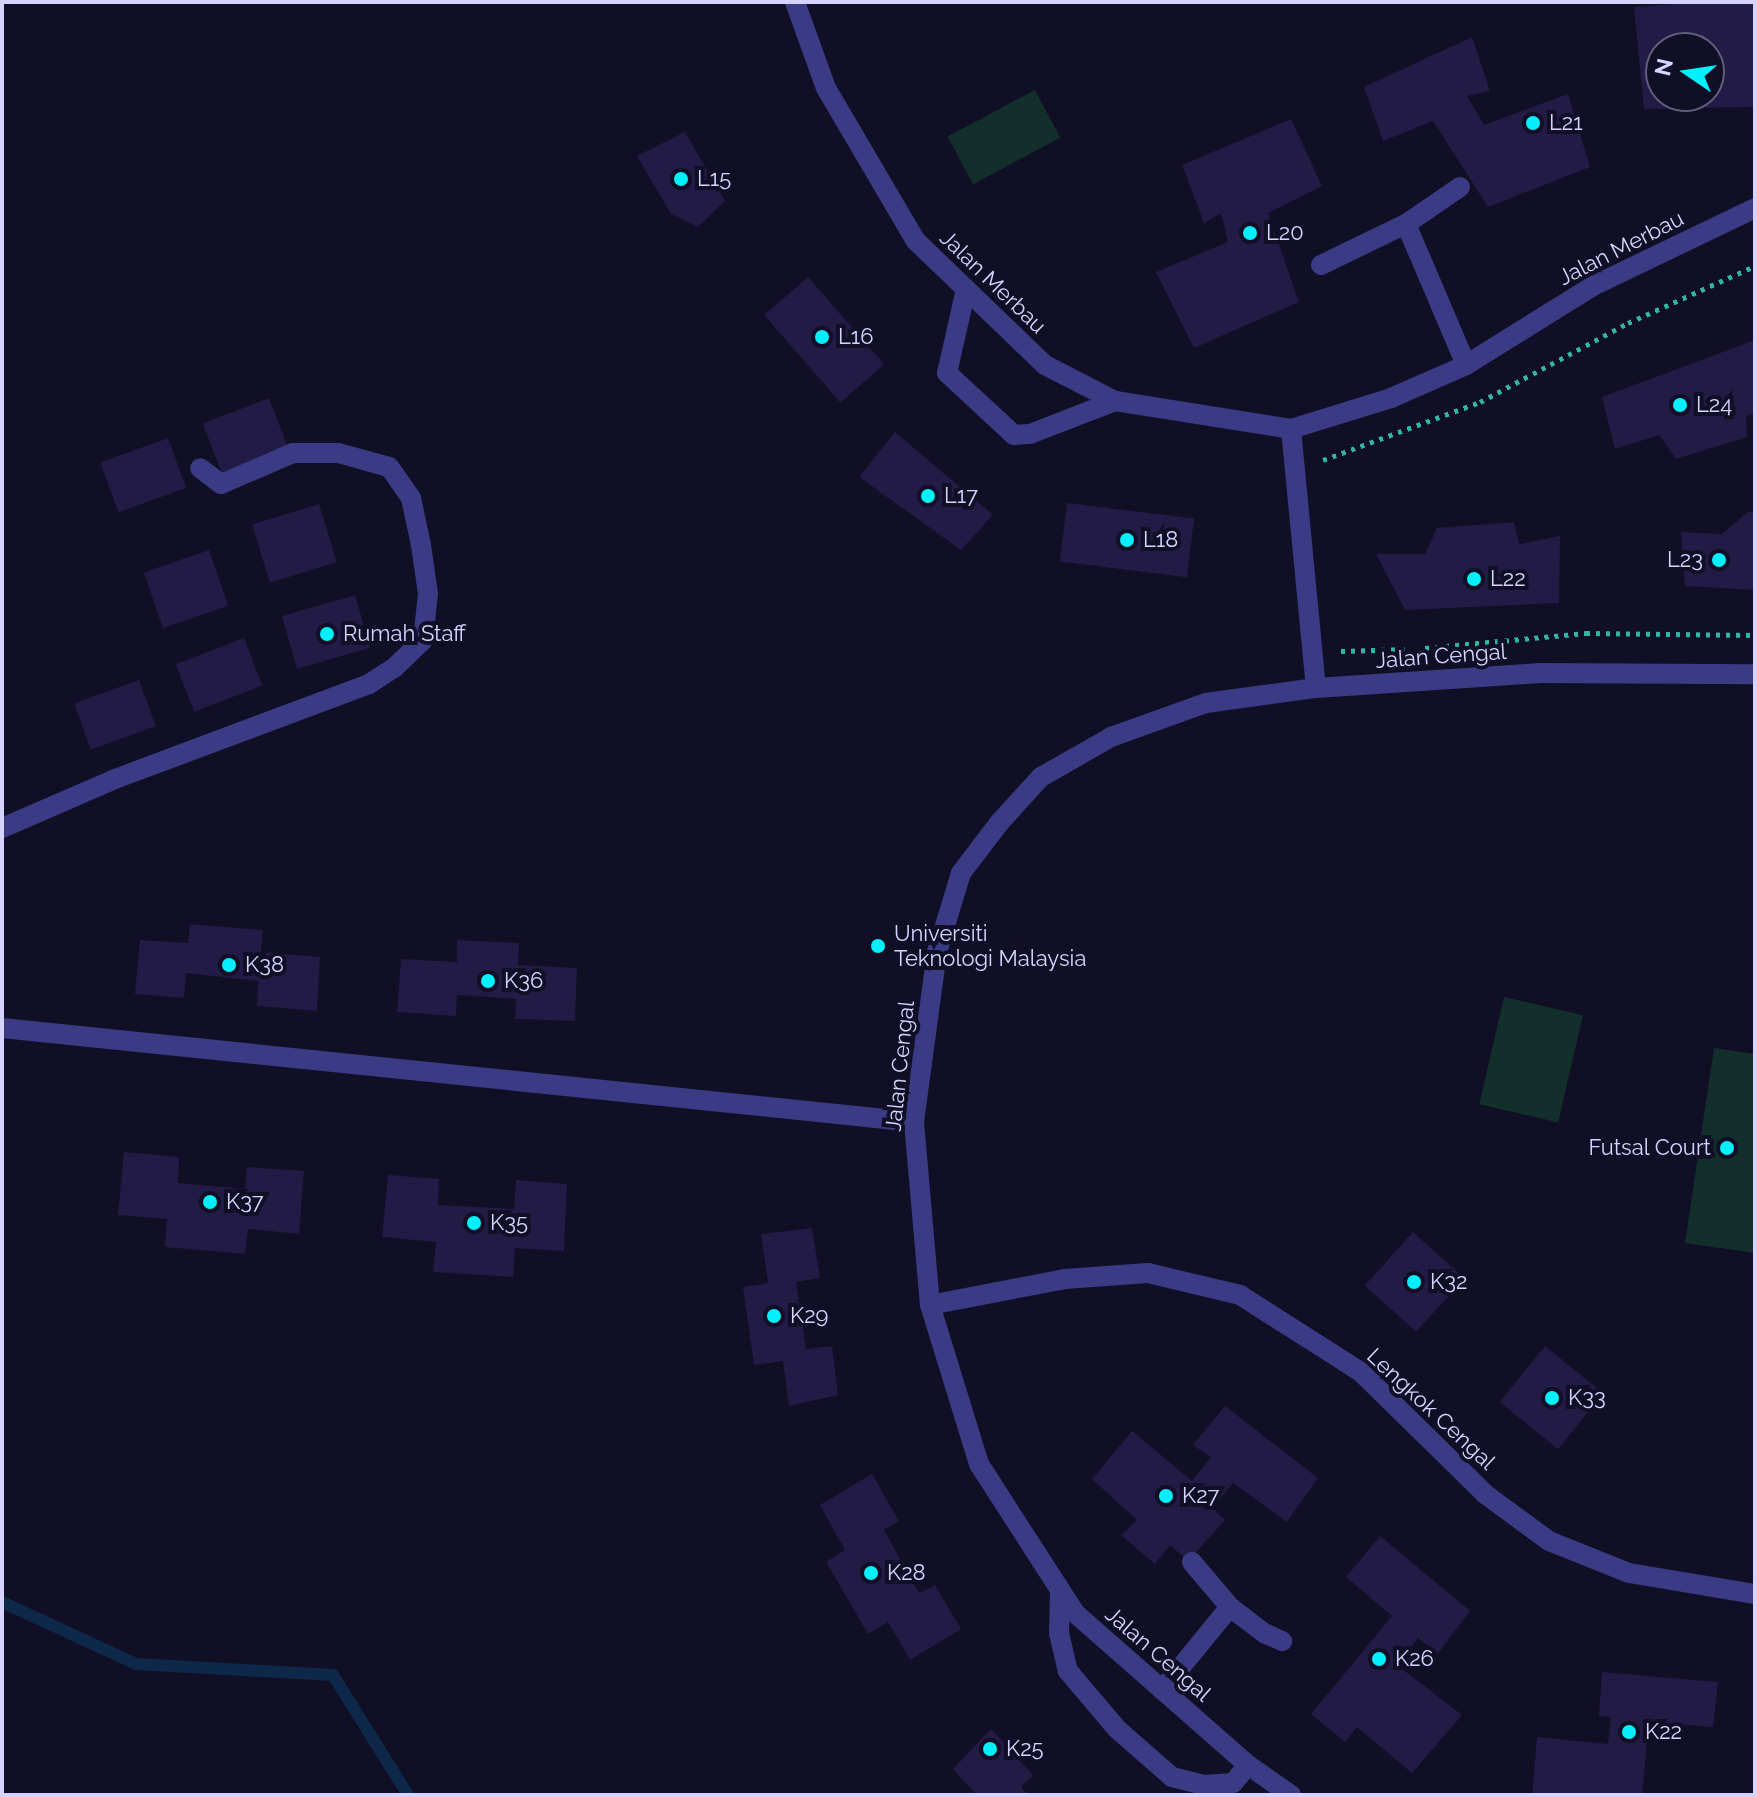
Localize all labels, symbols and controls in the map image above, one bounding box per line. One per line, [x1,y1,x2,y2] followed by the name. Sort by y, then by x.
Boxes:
[1645,32,1725,112] north arrow
[1649,56,1678,78] text: N
[1549,110,1583,136] place label: L21
[1524,114,1542,132] marker: L21
[697,166,731,192] place label: L15
[672,170,690,188] marker: L15
[1554,205,1688,291] street label: Jalan Merbau
[1266,220,1304,246] place label: L20
[1241,224,1259,242] marker: L20
[934,225,1052,339] street label: Jalan Merbau
[838,324,874,350] place label: L16
[813,328,831,346] marker: L16
[1696,392,1732,418] place label: L24
[1671,396,1689,414] marker: L24
[944,483,978,509] place label: L17
[919,487,937,505] marker: L17
[1143,527,1178,553] place label: L18
[1118,531,1136,549] marker: L18
[1667,547,1703,573] place label: L23
[1710,551,1728,569] marker: L23
[1490,566,1526,592] place label: L22
[1465,570,1483,588] marker: L22
[343,621,466,647] place label: Rumah Staff
[318,625,336,643] marker: Rumah Staff
[1375,638,1507,674] street label: Jalan Cengal
[894,920,1086,972] place label: Universiti Teknologi Malaysia
[869,937,887,955] marker: Universiti Teknologi Malaysia
[245,952,284,978] place label: K38
[220,956,238,974] marker: K38
[504,968,543,994] place label: K36
[479,972,497,990] marker: K36
[880,999,920,1133] street label: Jalan Cengal
[1588,1135,1711,1161] place label: Futsal Court
[1718,1139,1736,1157] marker: Futsal Court
[226,1189,264,1215] place label: K37
[201,1193,219,1211] marker: K37
[490,1210,528,1236] place label: K35
[465,1214,483,1232] marker: K35
[1430,1269,1467,1295] place label: K32
[1405,1273,1423,1291] marker: K32
[790,1303,828,1329] place label: K29
[765,1307,783,1325] marker: K29
[1361,1343,1501,1475] street label: Lengkok Cengal
[1568,1385,1606,1411] place label: K33
[1543,1389,1561,1407] marker: K33
[1182,1483,1219,1509] place label: K27
[1157,1487,1175,1505] marker: K27
[887,1560,926,1586] place label: K28
[862,1564,880,1582] marker: K28
[1100,1601,1216,1707] street label: Jalan Cengal
[1395,1646,1434,1672] place label: K26
[1370,1650,1388,1668] marker: K26
[1645,1719,1682,1745] place label: K22
[1620,1723,1638,1741] marker: K22
[1006,1736,1044,1762] place label: K25
[981,1740,999,1758] marker: K25

